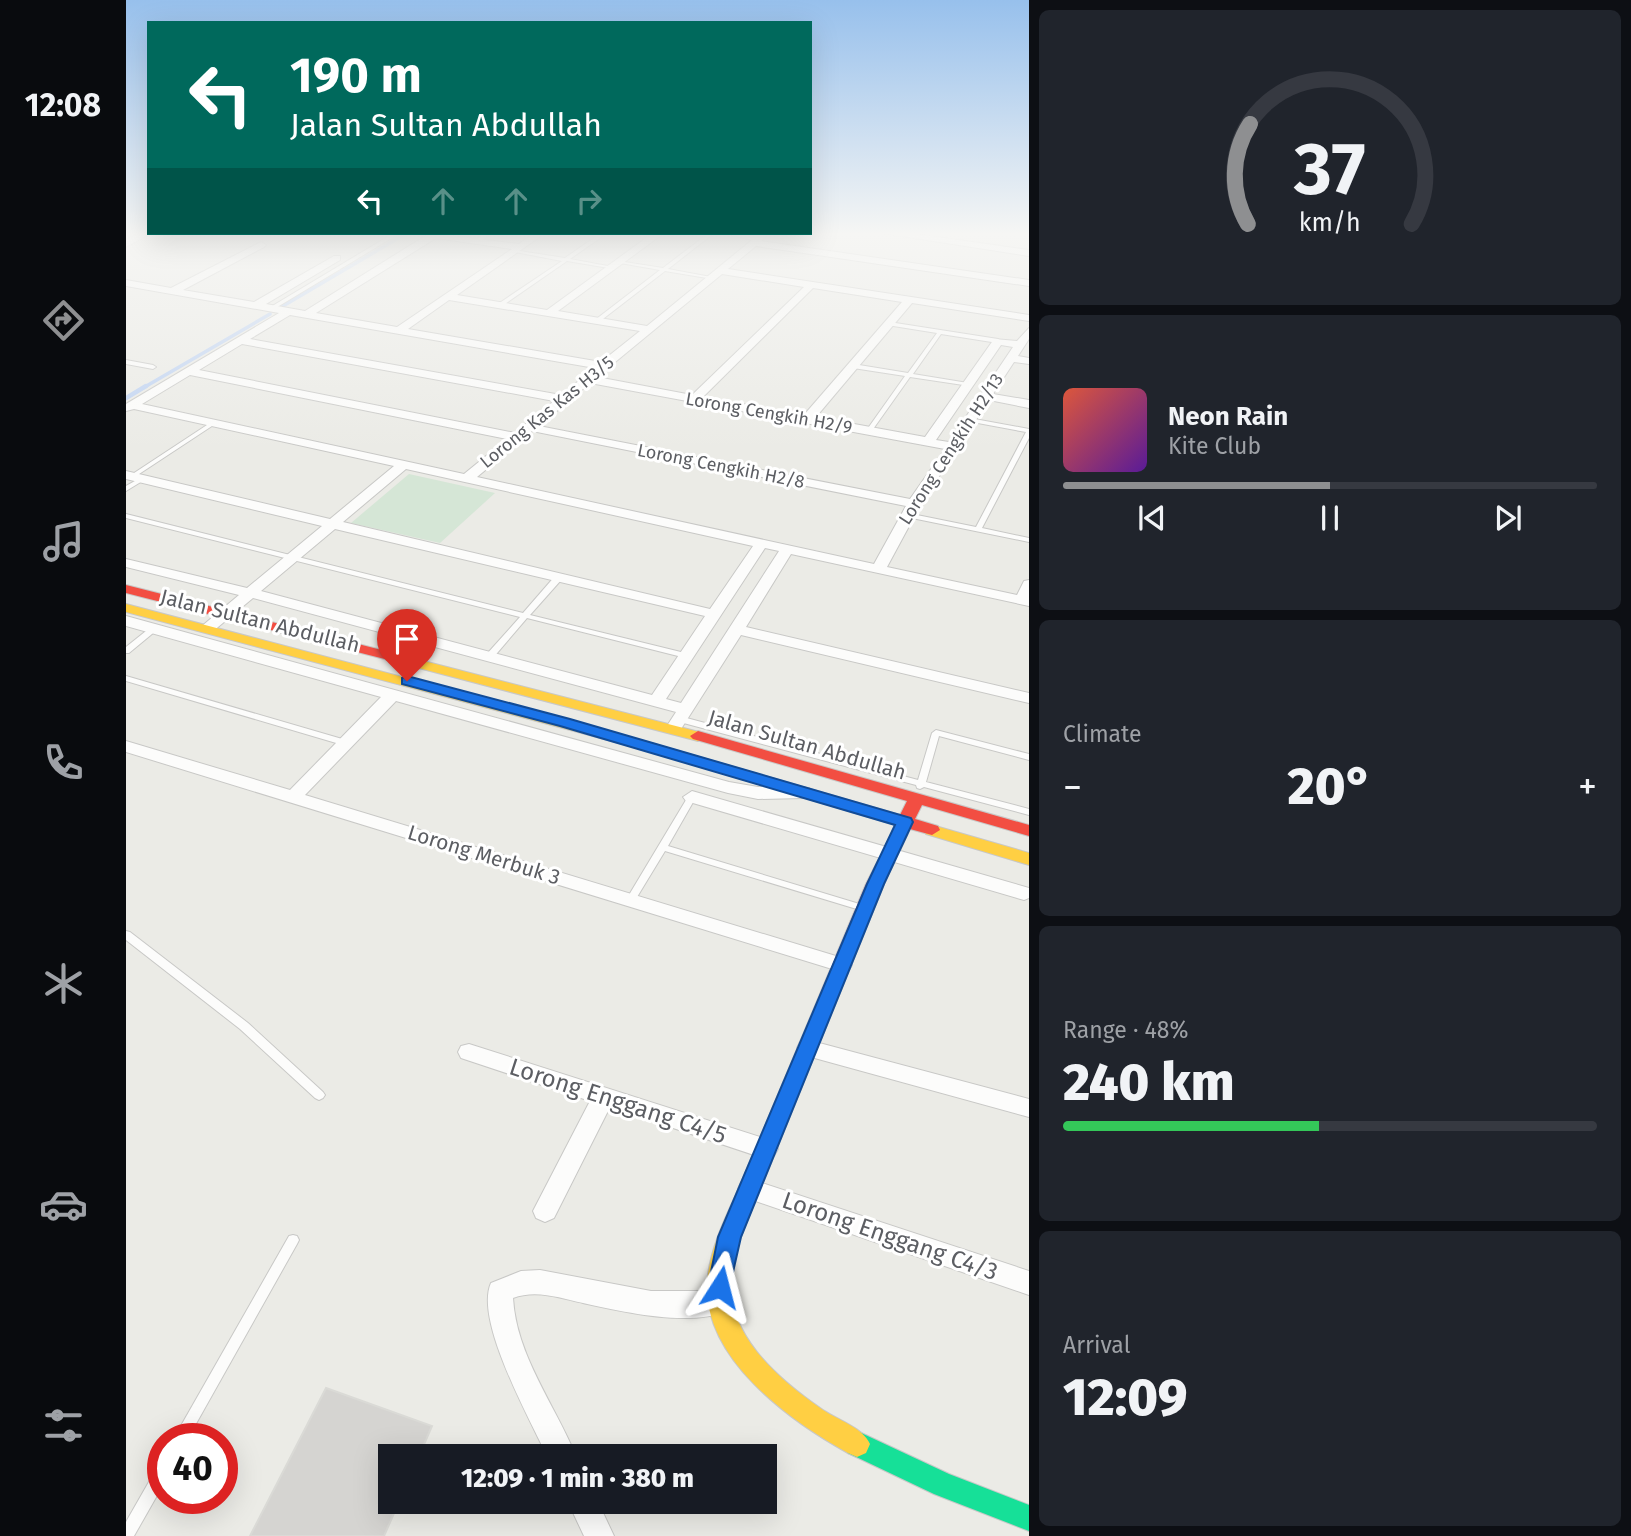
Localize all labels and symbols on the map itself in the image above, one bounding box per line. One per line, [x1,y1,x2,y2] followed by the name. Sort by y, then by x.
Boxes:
[476,351,618,473] street label: Lorong Kas Kas H3/5
[894,369,1008,529] street label: Lorong Cengkih H2/13
[684,388,854,438] street label: Lorong Cengkih H2/9
[636,439,806,493] street label: Lorong Cengkih H2/8
[158,584,362,658] street label: Jalan Sultan Abdullah
[377,609,437,681] pin
[705,704,909,786] street label: Jalan Sultan Abdullah
[405,819,563,891] street label: Lorong Merbuk 3
[506,1053,730,1149] street label: Lorong Enggang C4/5
[778,1186,1002,1286] street label: Lorong Enggang C4/3
[683,1250,757,1324] position arrow
[147,1423,238,1514] speed limit sign: 40

